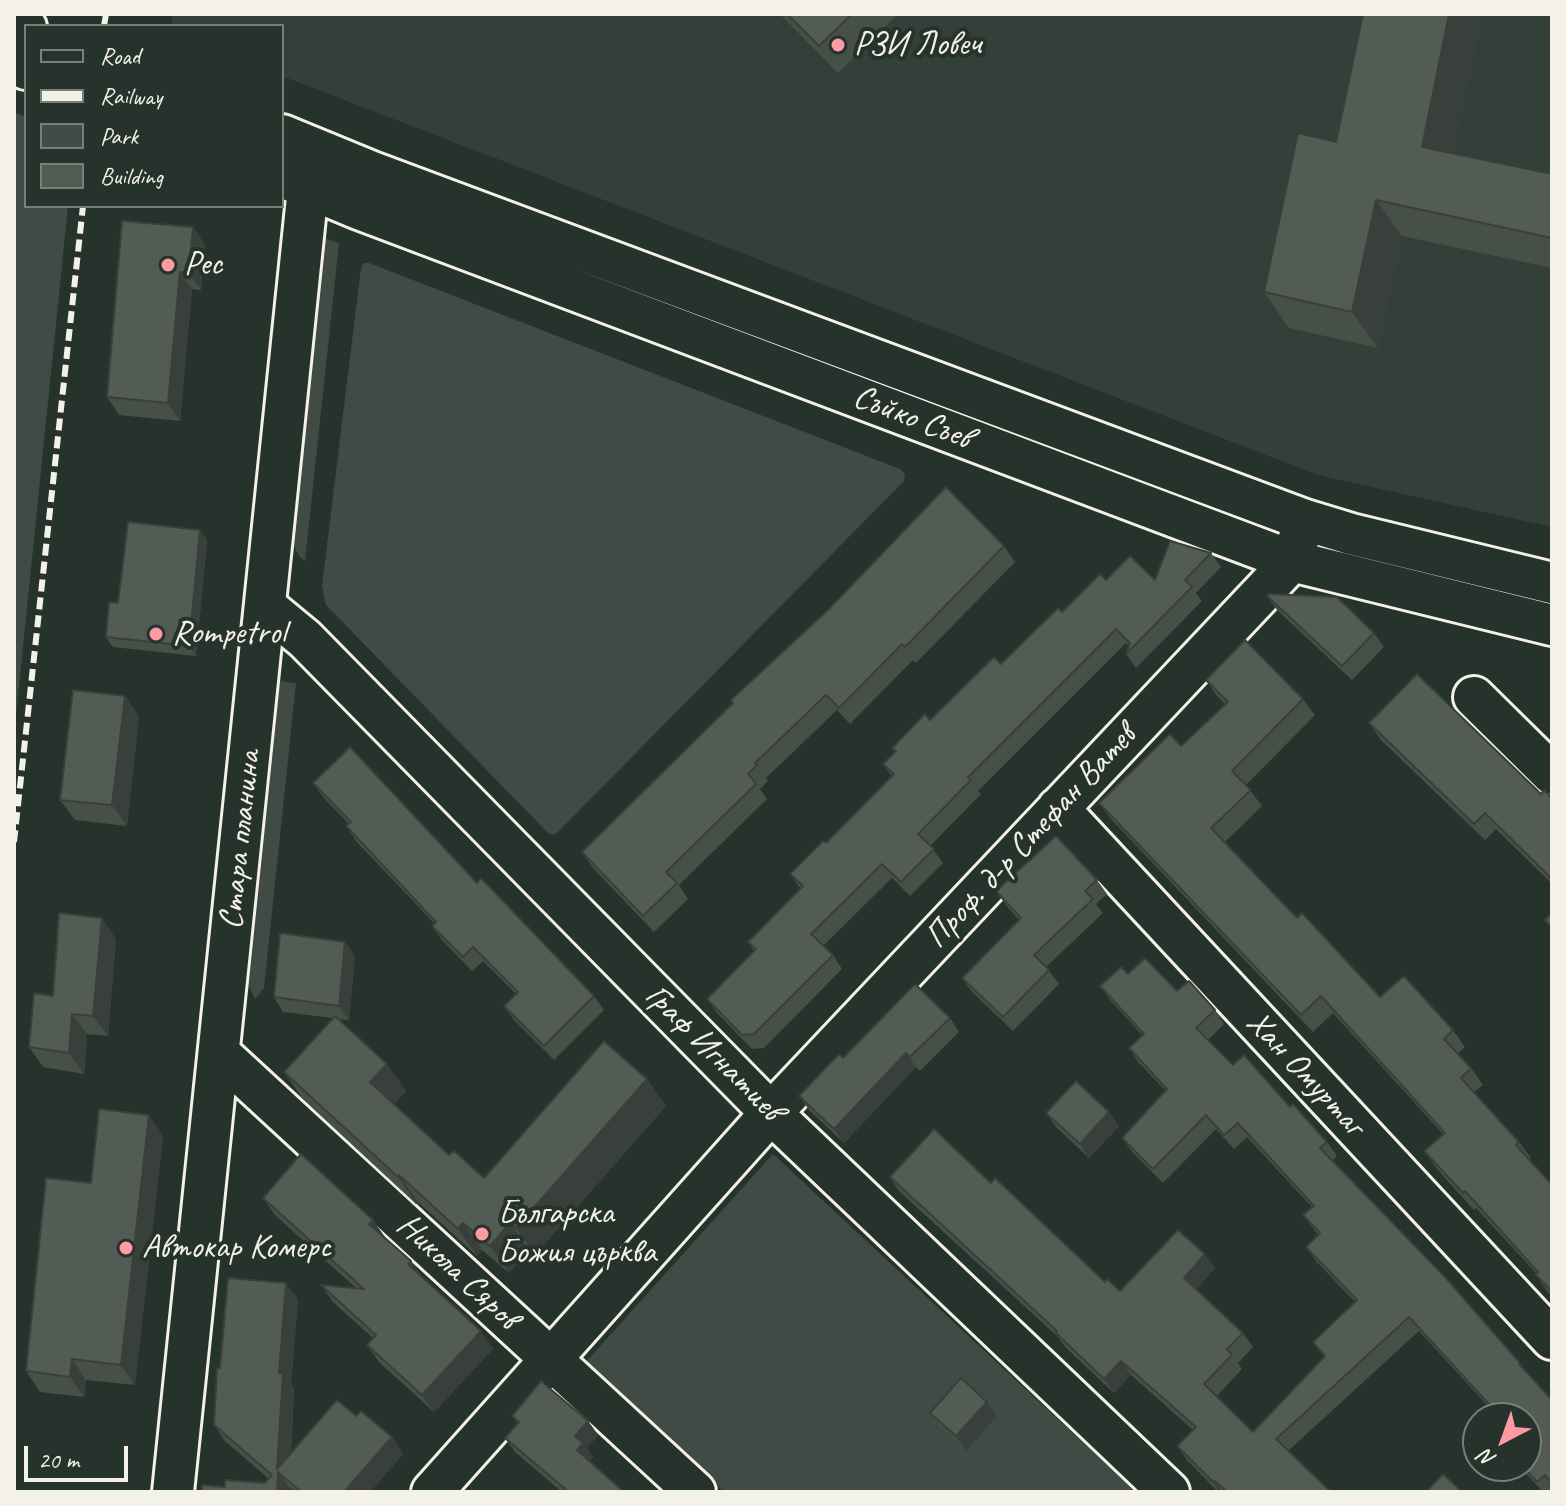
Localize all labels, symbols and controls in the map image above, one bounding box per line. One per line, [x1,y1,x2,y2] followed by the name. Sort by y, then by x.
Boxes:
[24,24,284,208] legend
[854,25,981,65] place label: РЗИ Ловеч
[829,36,847,54] marker: РЗИ Ловеч
[100,41,140,71] text: Road
[100,81,162,111] text: Railway
[100,121,138,151] text: Park
[100,161,163,191] text: Building
[184,245,222,285] place label: Рес
[159,256,177,274] marker: Рес
[847,377,977,459] street label: Съйко Съев
[172,614,286,654] place label: Rompetrol
[147,625,165,643] marker: Rompetrol
[917,717,1145,957] street label: Проф. д-р Стефан Ватев
[211,749,271,931] street label: Стара планина
[636,976,790,1130] street label: Граф Игнатиев
[1237,1003,1373,1145] street label: Хан Омуртаг
[498,1194,656,1274] place label: Българска Божия църква
[388,1205,526,1339] street label: Никола Сяров
[473,1225,491,1243] marker: Българска Божия църква
[142,1228,331,1268] place label: Автокар Комерс
[117,1239,135,1257] marker: Автокар Комерс
[1462,1402,1542,1482] north arrow
[28,1430,132,1480] scale bar
[1473,1444,1502,1474] text: N
[38,1445,79,1475] text: 20 m

